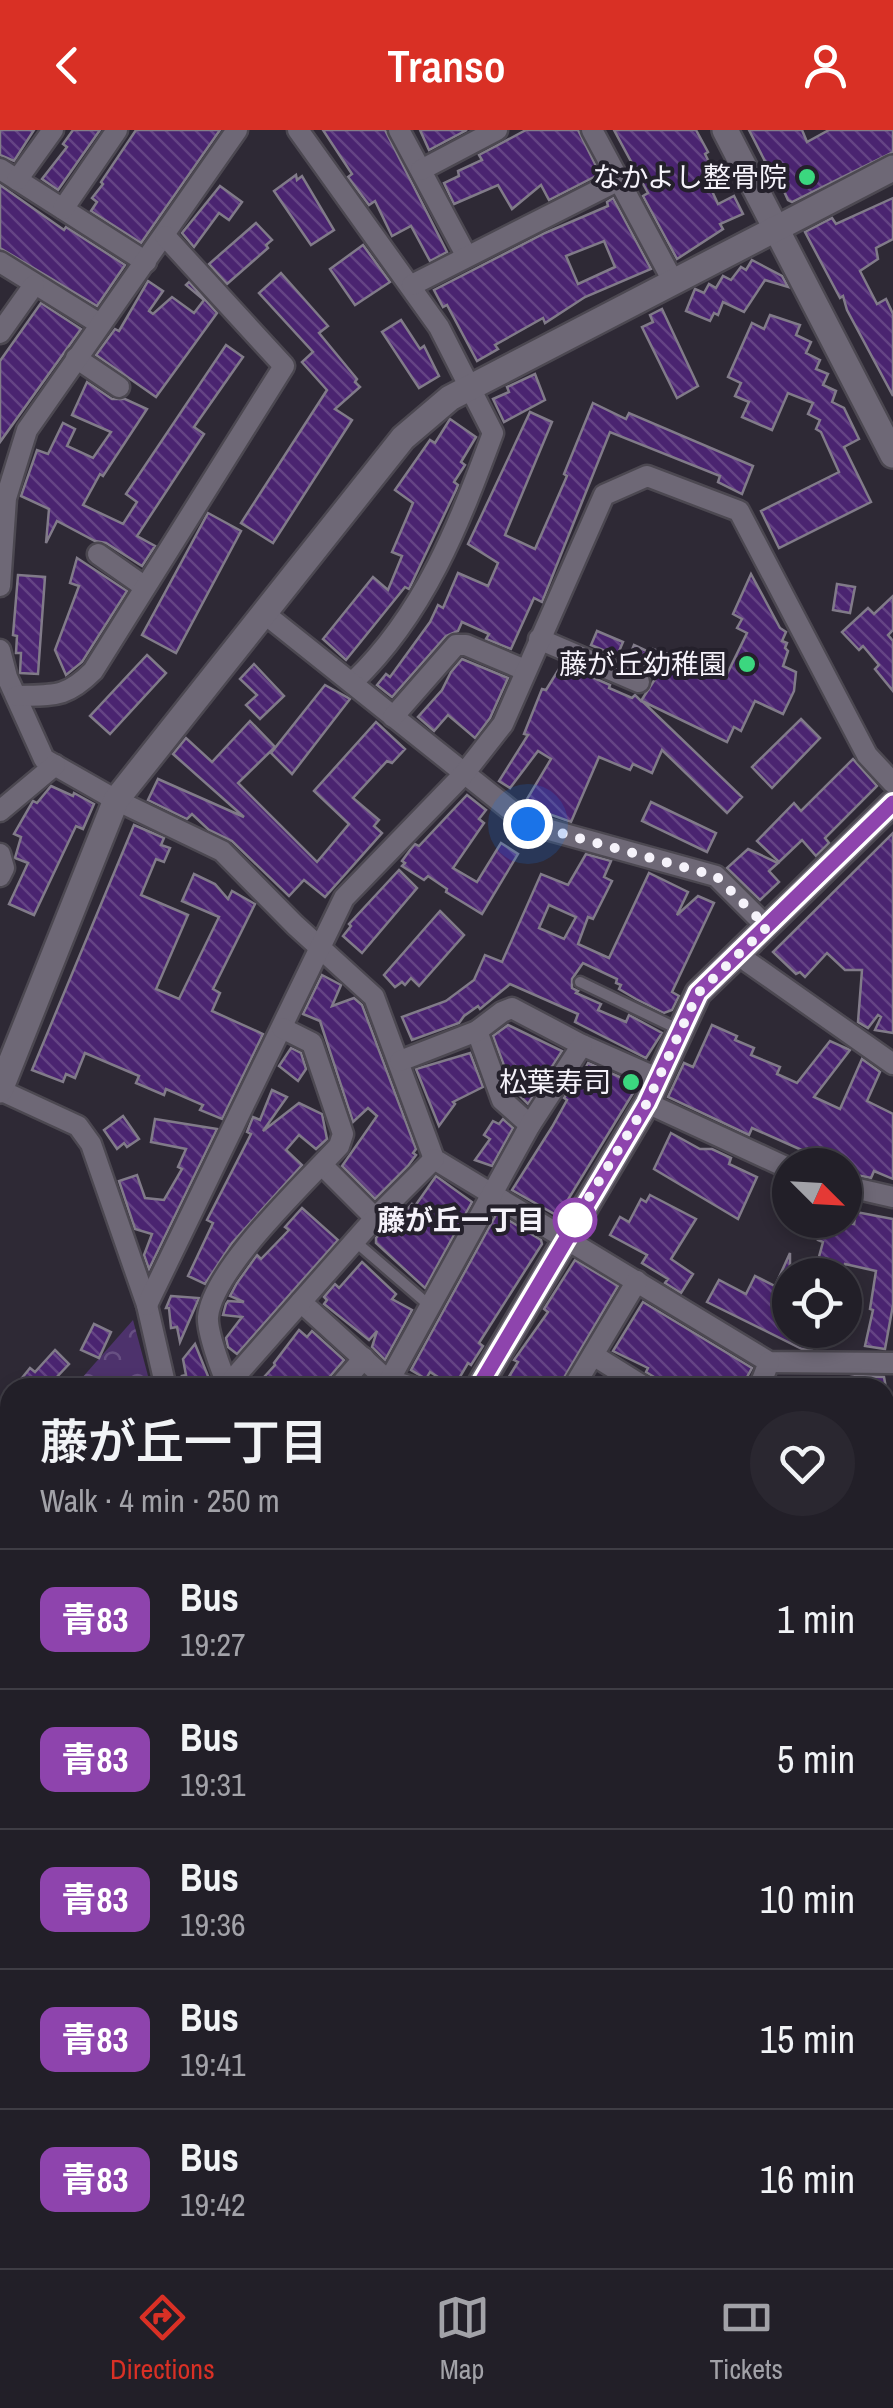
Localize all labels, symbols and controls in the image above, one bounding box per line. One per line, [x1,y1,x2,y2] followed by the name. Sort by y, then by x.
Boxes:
[387,35,506,96] text: Transo
[40,38,95,93] icon: back
[798,38,853,93] icon: person
[592,158,787,196] place label: なかよし整骨院
[796,166,818,188] marker: なかよし整骨院
[559,645,727,683] place label: 藤が丘幼稚園
[736,653,758,675] marker: 藤が丘幼稚園
[503,799,553,849] your location
[499,1063,611,1101] place label: 松葉寿司
[620,1071,642,1093] marker: 松葉寿司
[772,1148,862,1238] north arrow
[772,1148,862,1348] map controls
[554,1199,596,1241] marker: 藤が丘一丁目
[377,1201,545,1239] place label: 藤が丘一丁目
[772,1258,862,1348] button: locate
[40,1409,328,1474] text: 藤が丘一丁目
[750,1411,855,1516] button: heart
[40,1479,280,1522] text: Walk · 4 min · 250 m
[180,1572,239,1623] text: Bus
[777,1594,855,1645] text: 1 min
[62,1596,128,1643] text: 青83
[180,1623,246,1666] text: 19:27
[180,1712,239,1763] text: Bus
[777,1734,855,1785] text: 5 min
[62,1736,128,1783] text: 青83
[180,1763,246,1806] text: 19:31
[180,1852,239,1903] text: Bus
[760,1874,855,1925] text: 10 min
[62,1876,128,1923] text: 青83
[180,1903,246,1946] text: 19:36
[180,1992,239,2043] text: Bus
[760,2014,855,2065] text: 15 min
[62,2016,128,2063] text: 青83
[180,2043,246,2086] text: 19:41
[180,2132,239,2183] text: Bus
[760,2154,855,2205] text: 16 min
[62,2156,128,2203] text: 青83
[180,2183,246,2226] text: 19:42
[110,2290,215,2388] tab: Directions
[435,2290,490,2388] tab: Map
[709,2290,783,2388] tab: Tickets

